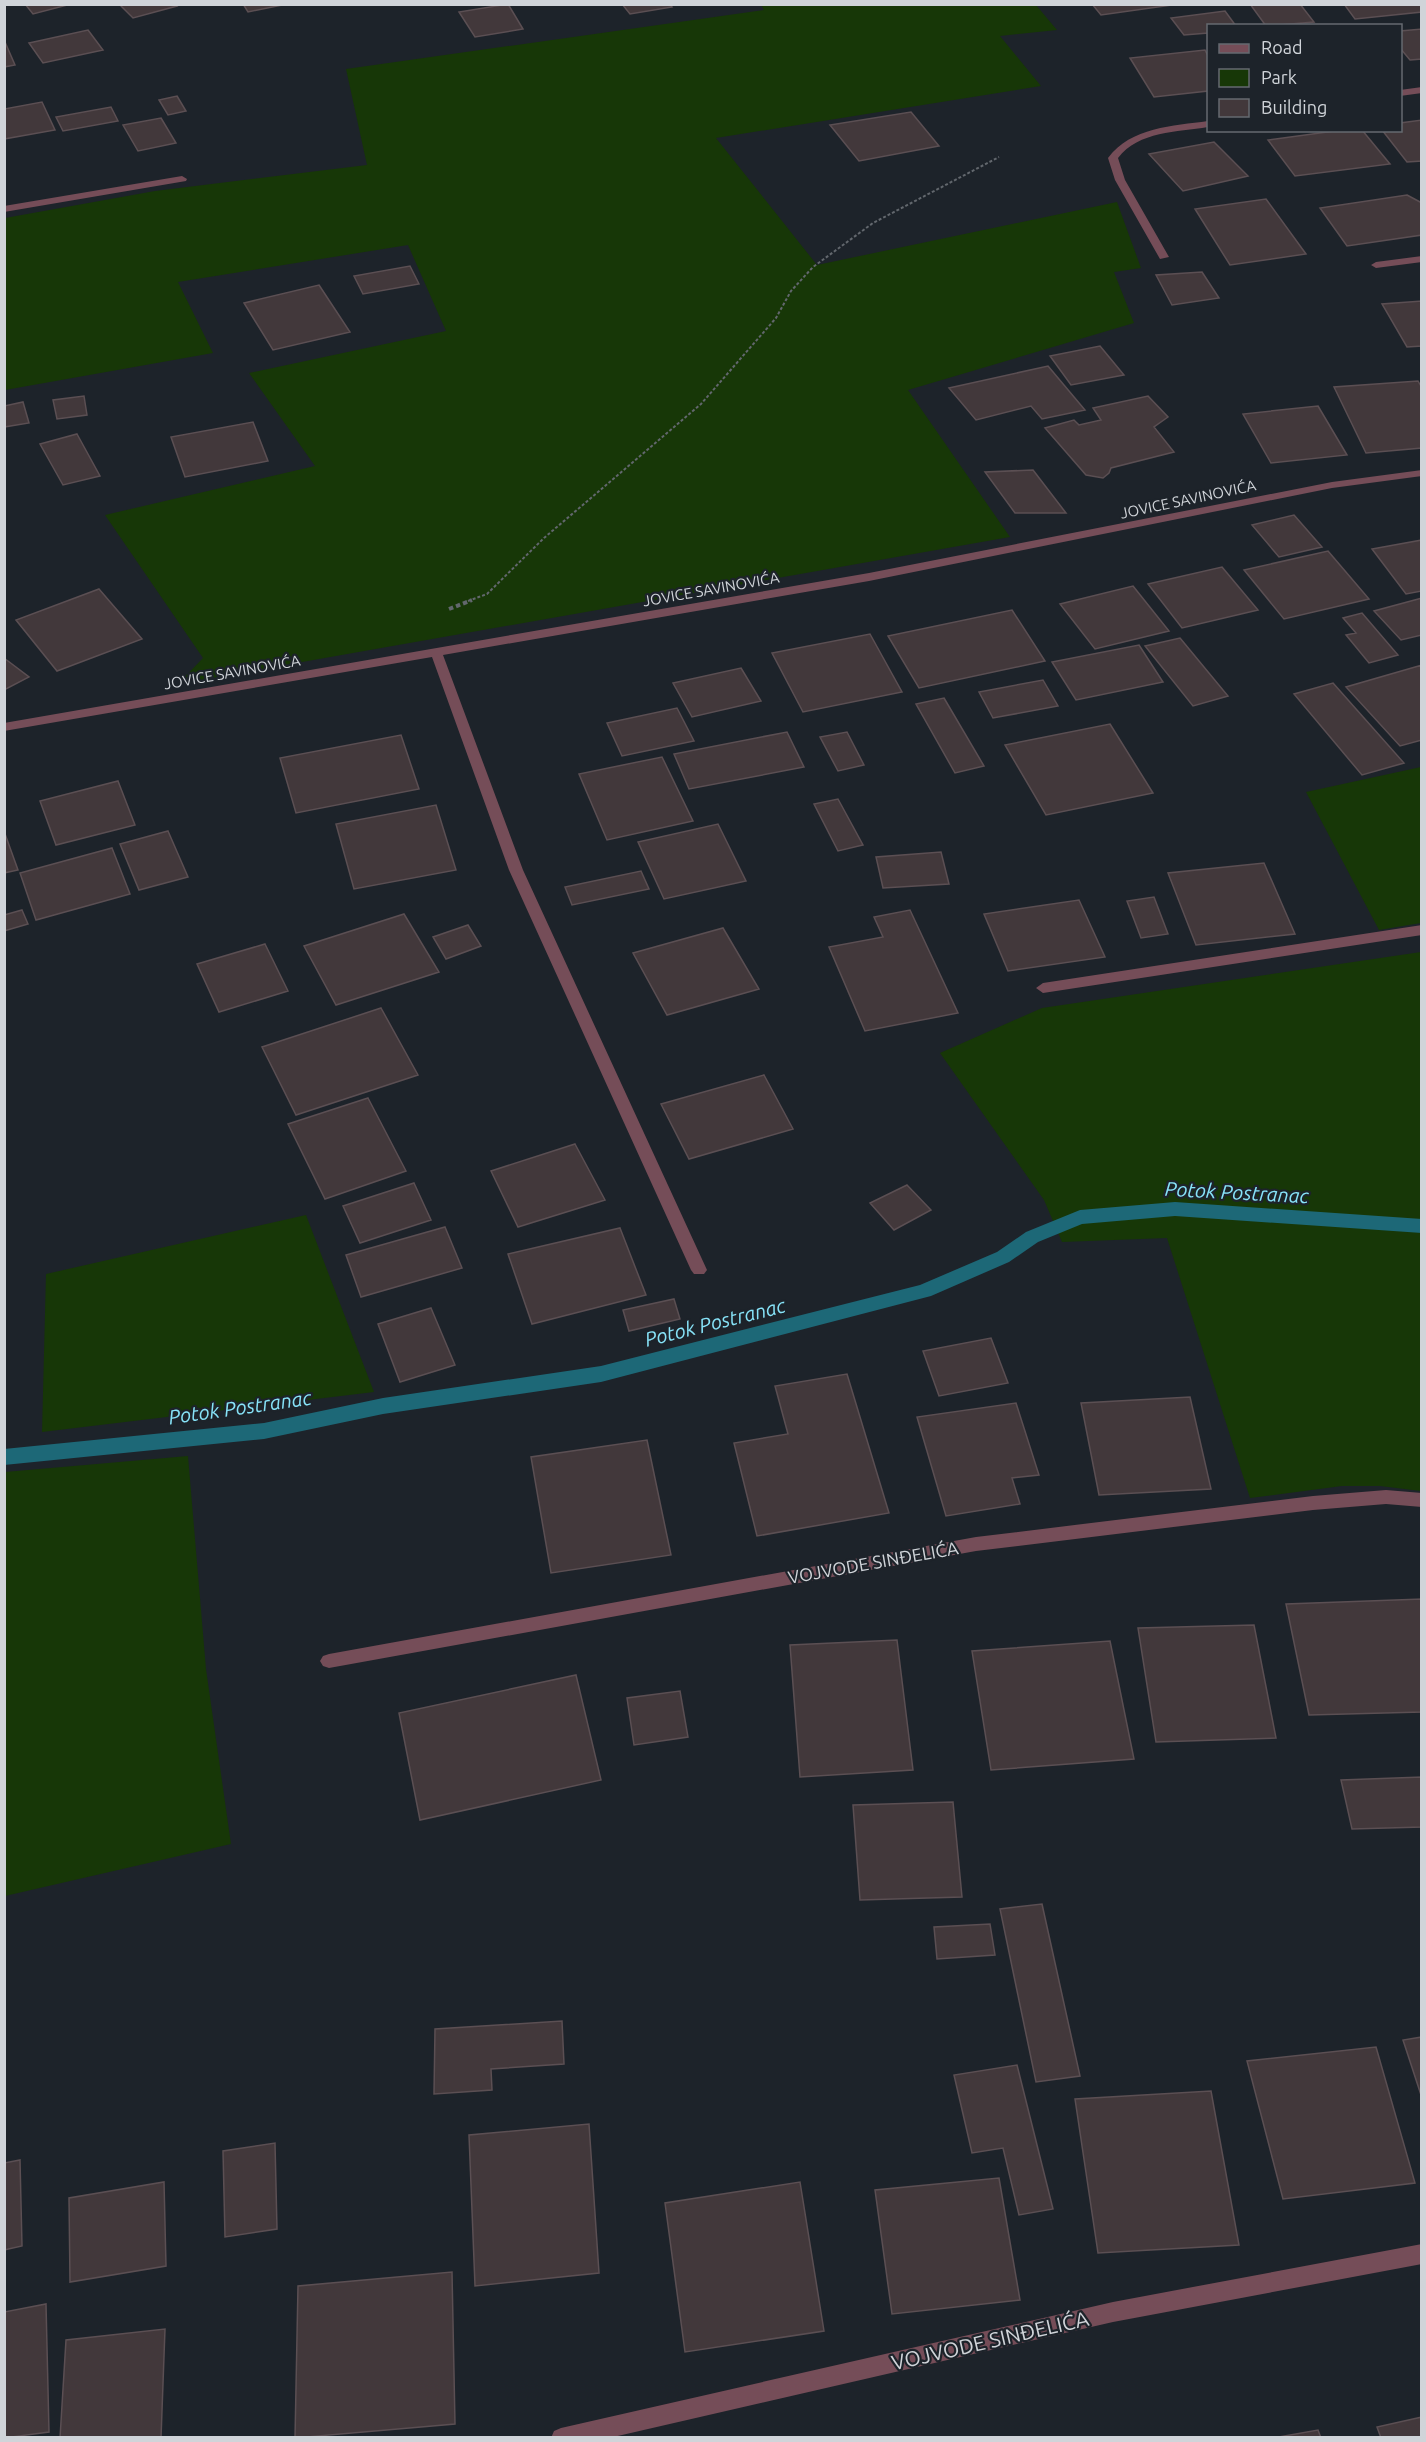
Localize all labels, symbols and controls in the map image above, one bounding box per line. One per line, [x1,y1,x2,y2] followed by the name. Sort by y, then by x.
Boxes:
[1207,24,1402,132] legend
[1261,37,1303,57] text: Road
[1261,67,1297,87] text: Park
[1261,97,1327,117] text: Building
[1119,476,1258,522] street label: JOVICE SAVINOVIĆA
[641,569,781,609] street label: JOVICE SAVINOVIĆA
[162,652,302,692] street label: JOVICE SAVINOVIĆA
[1164,1177,1310,1207] water label: Potok Postranac
[642,1293,788,1351] water label: Potok Postranac
[167,1385,314,1428] water label: Potok Postranac
[786,1536,960,1587] street label: VOJVODE SINĐELIĆA
[889,2306,1091,2374] street label: VOJVODE SINĐELIĆA

